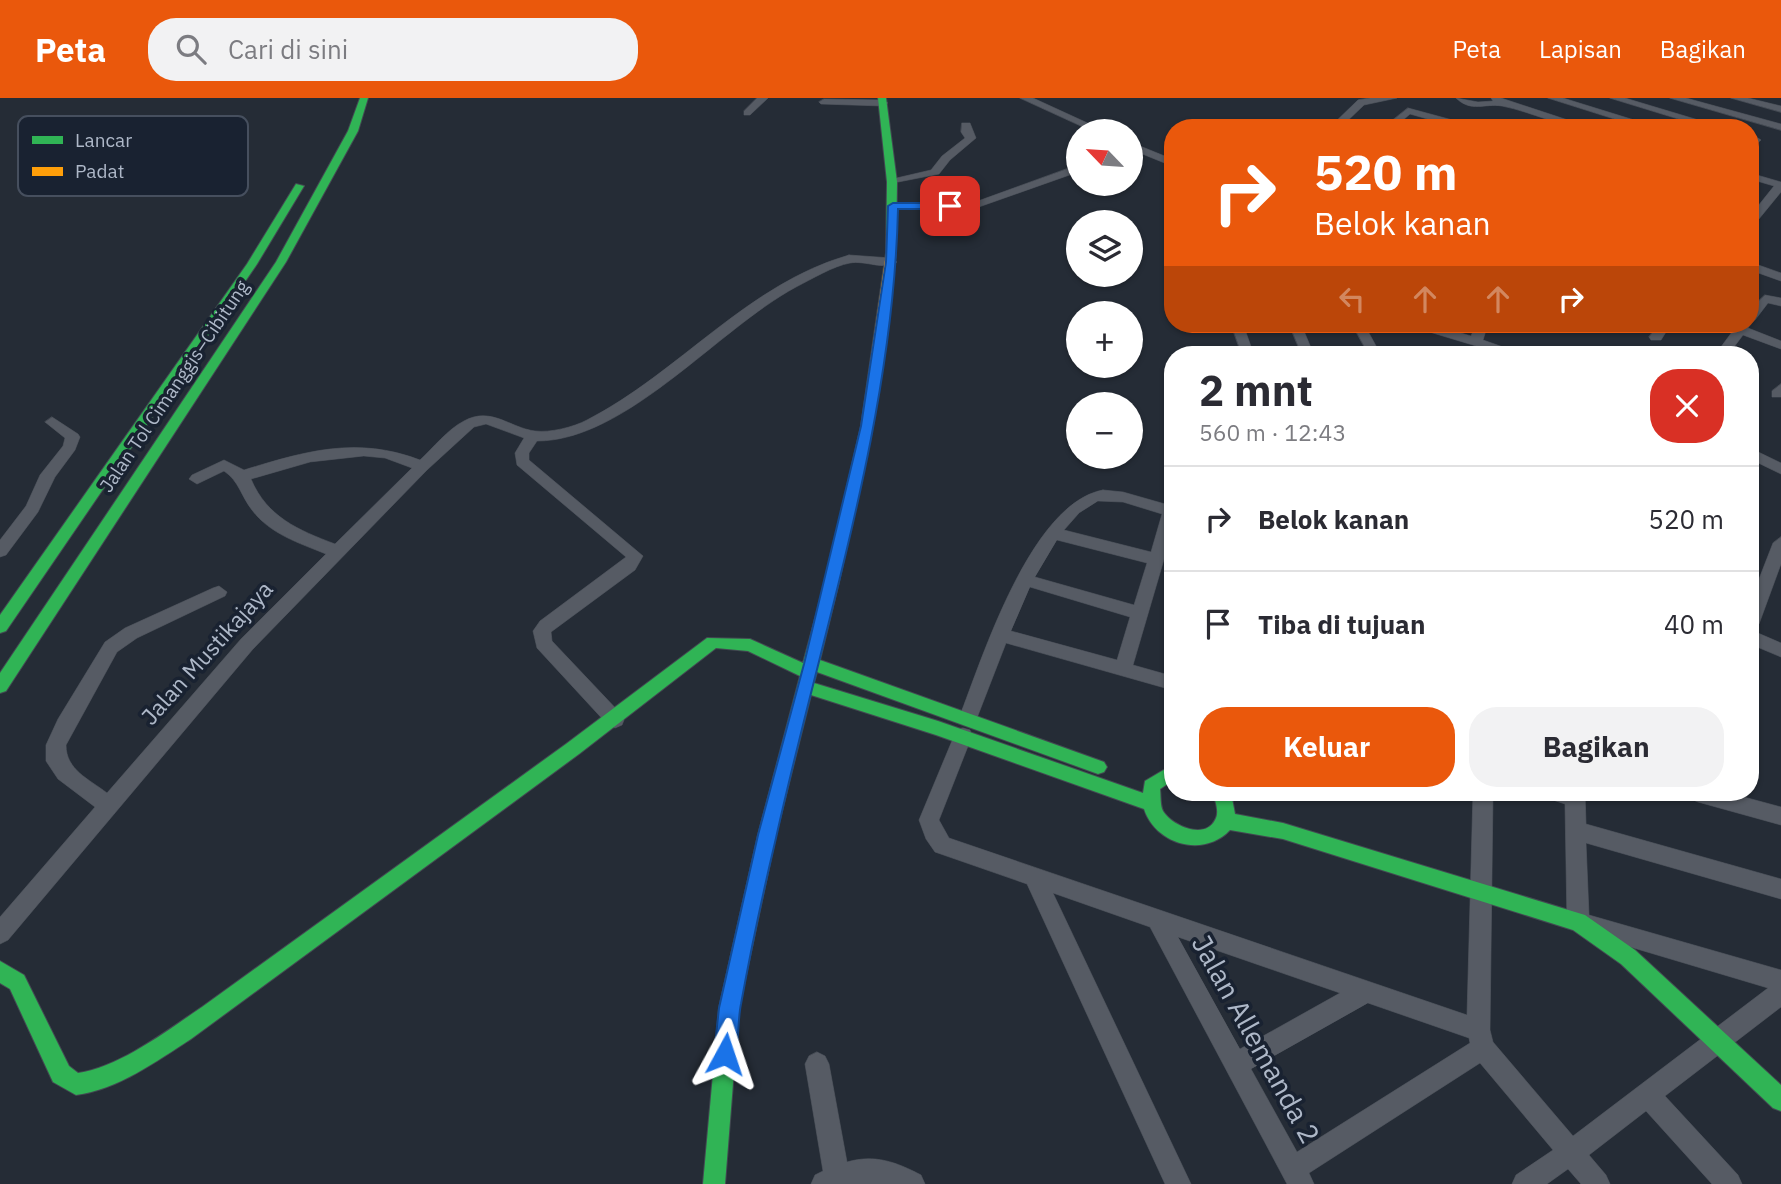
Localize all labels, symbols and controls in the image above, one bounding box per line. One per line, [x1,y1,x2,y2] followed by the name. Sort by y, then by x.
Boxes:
[148,18,638,81] search box
[35,28,106,71] text: Peta
[172,30,210,68] icon: search
[228,32,348,66] text: Cari di sini
[1453,33,1501,65] text: Peta
[1539,33,1622,65] text: Lapisan
[1660,33,1746,65] text: Bagikan
[18,116,248,196] legend
[1066,119,1143,196] north arrow
[1066,119,1143,469] map controls
[75,128,132,152] text: Lancar
[1314,140,1458,203] text: 520 m
[1199,147,1290,238] icon: right
[75,159,124,183] text: Padat
[920,176,980,236] pin
[931,187,969,225] icon: arrive
[1314,202,1491,244] text: Belok kanan
[1066,210,1143,287] button: layers
[94,275,254,497] street label: Jalan Tol Cimanggis–Cibitung
[1333,280,1371,318] icon: left
[1406,280,1444,318] icon: ahead
[1479,280,1517,318] icon: ahead
[1552,280,1590,318] icon: right
[1066,301,1143,378] button: +
[1199,363,1313,418] text: 2 mnt
[1650,369,1724,443] button: close
[1066,392,1143,469] button: −
[1199,417,1346,447] text: 560 m · 12:43
[1199,500,1237,538] icon: right
[1258,502,1409,536] text: Belok kanan
[1648,502,1724,536] text: 520 m
[134,574,279,730] street label: Jalan Mustikajaya
[1199,605,1237,643] icon: arrive
[1258,607,1425,641] text: Tiba di tujuan
[1664,607,1724,641] text: 40 m
[1199,707,1455,787] button: Keluar
[1469,707,1724,787] button: Bagikan
[1184,928,1329,1149] street label: Jalan Allemanda 2
[688,1017,762,1091] position arrow

